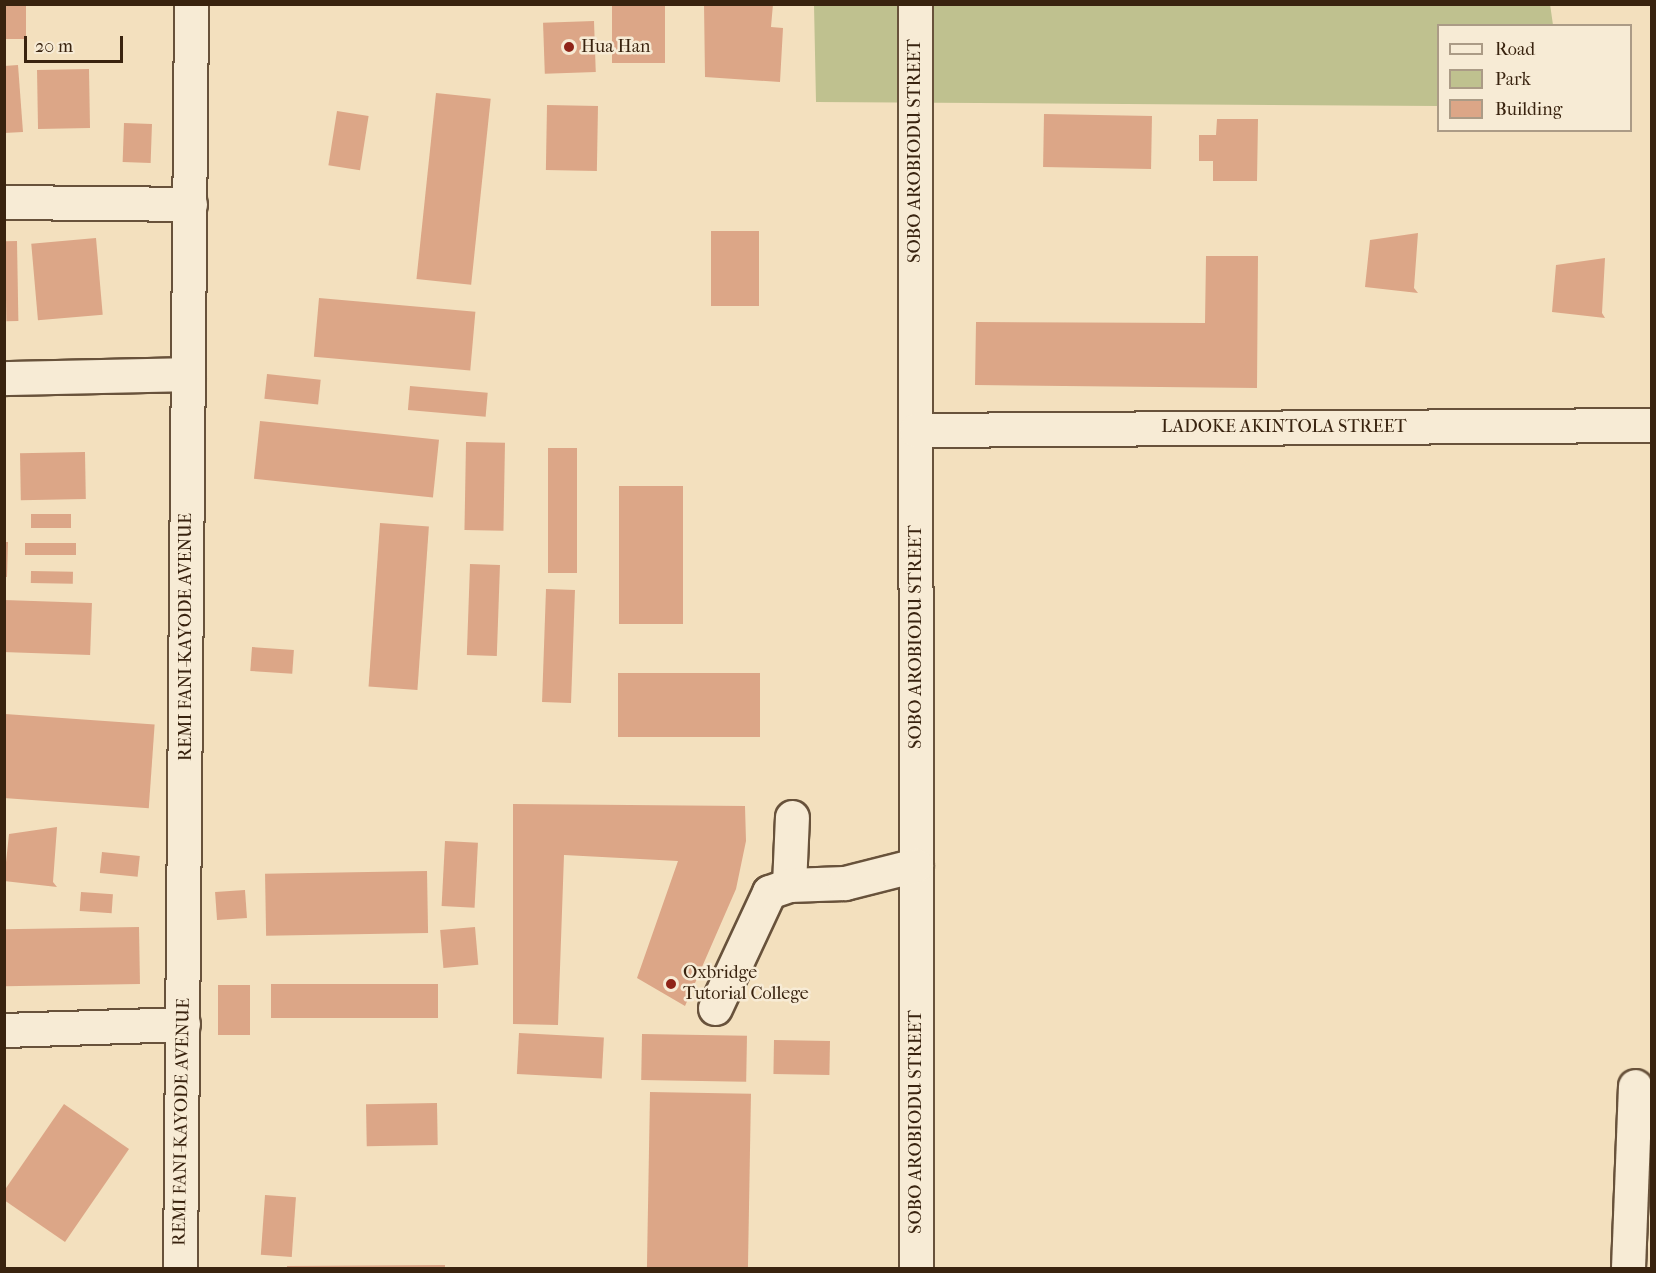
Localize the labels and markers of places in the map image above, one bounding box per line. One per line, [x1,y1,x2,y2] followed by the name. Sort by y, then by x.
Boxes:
[581,36,650,58] place label: Hua Han
[562,40,576,54] marker: Hua Han
[683,963,809,1006] place label: Oxbridge Tutorial College
[664,977,678,991] marker: Oxbridge Tutorial College

